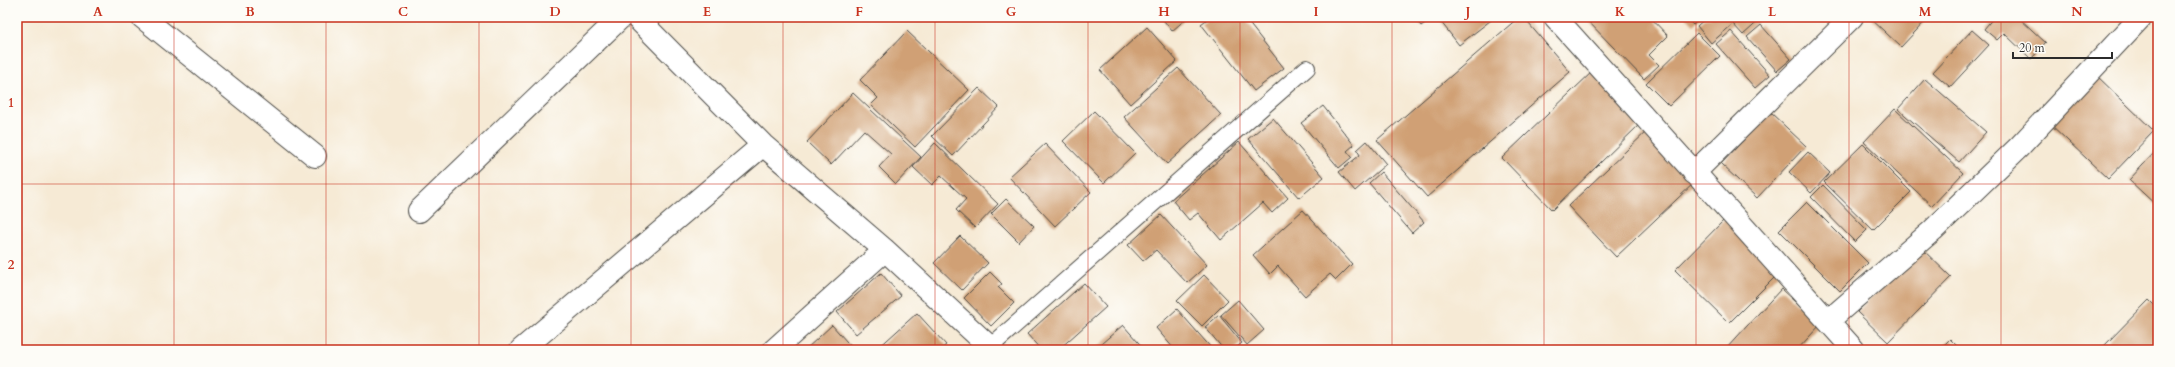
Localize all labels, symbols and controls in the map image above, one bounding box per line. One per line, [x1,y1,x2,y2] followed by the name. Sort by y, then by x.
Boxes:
[93,3,103,21] text: A
[245,3,255,21] text: B
[398,3,408,21] text: C
[549,3,561,21] text: D
[703,3,711,21] text: E
[855,3,863,21] text: F
[1006,3,1017,21] text: G
[1158,3,1170,21] text: H
[1313,3,1319,21] text: I
[1464,3,1471,21] text: J
[1615,3,1626,21] text: K
[1768,3,1777,21] text: L
[1919,3,1932,21] text: M
[2071,3,2083,21] text: N
[2013,34,2112,60] scale bar
[2019,40,2046,56] text: 20 m
[8,94,14,112] text: 1
[8,256,15,274] text: 2

